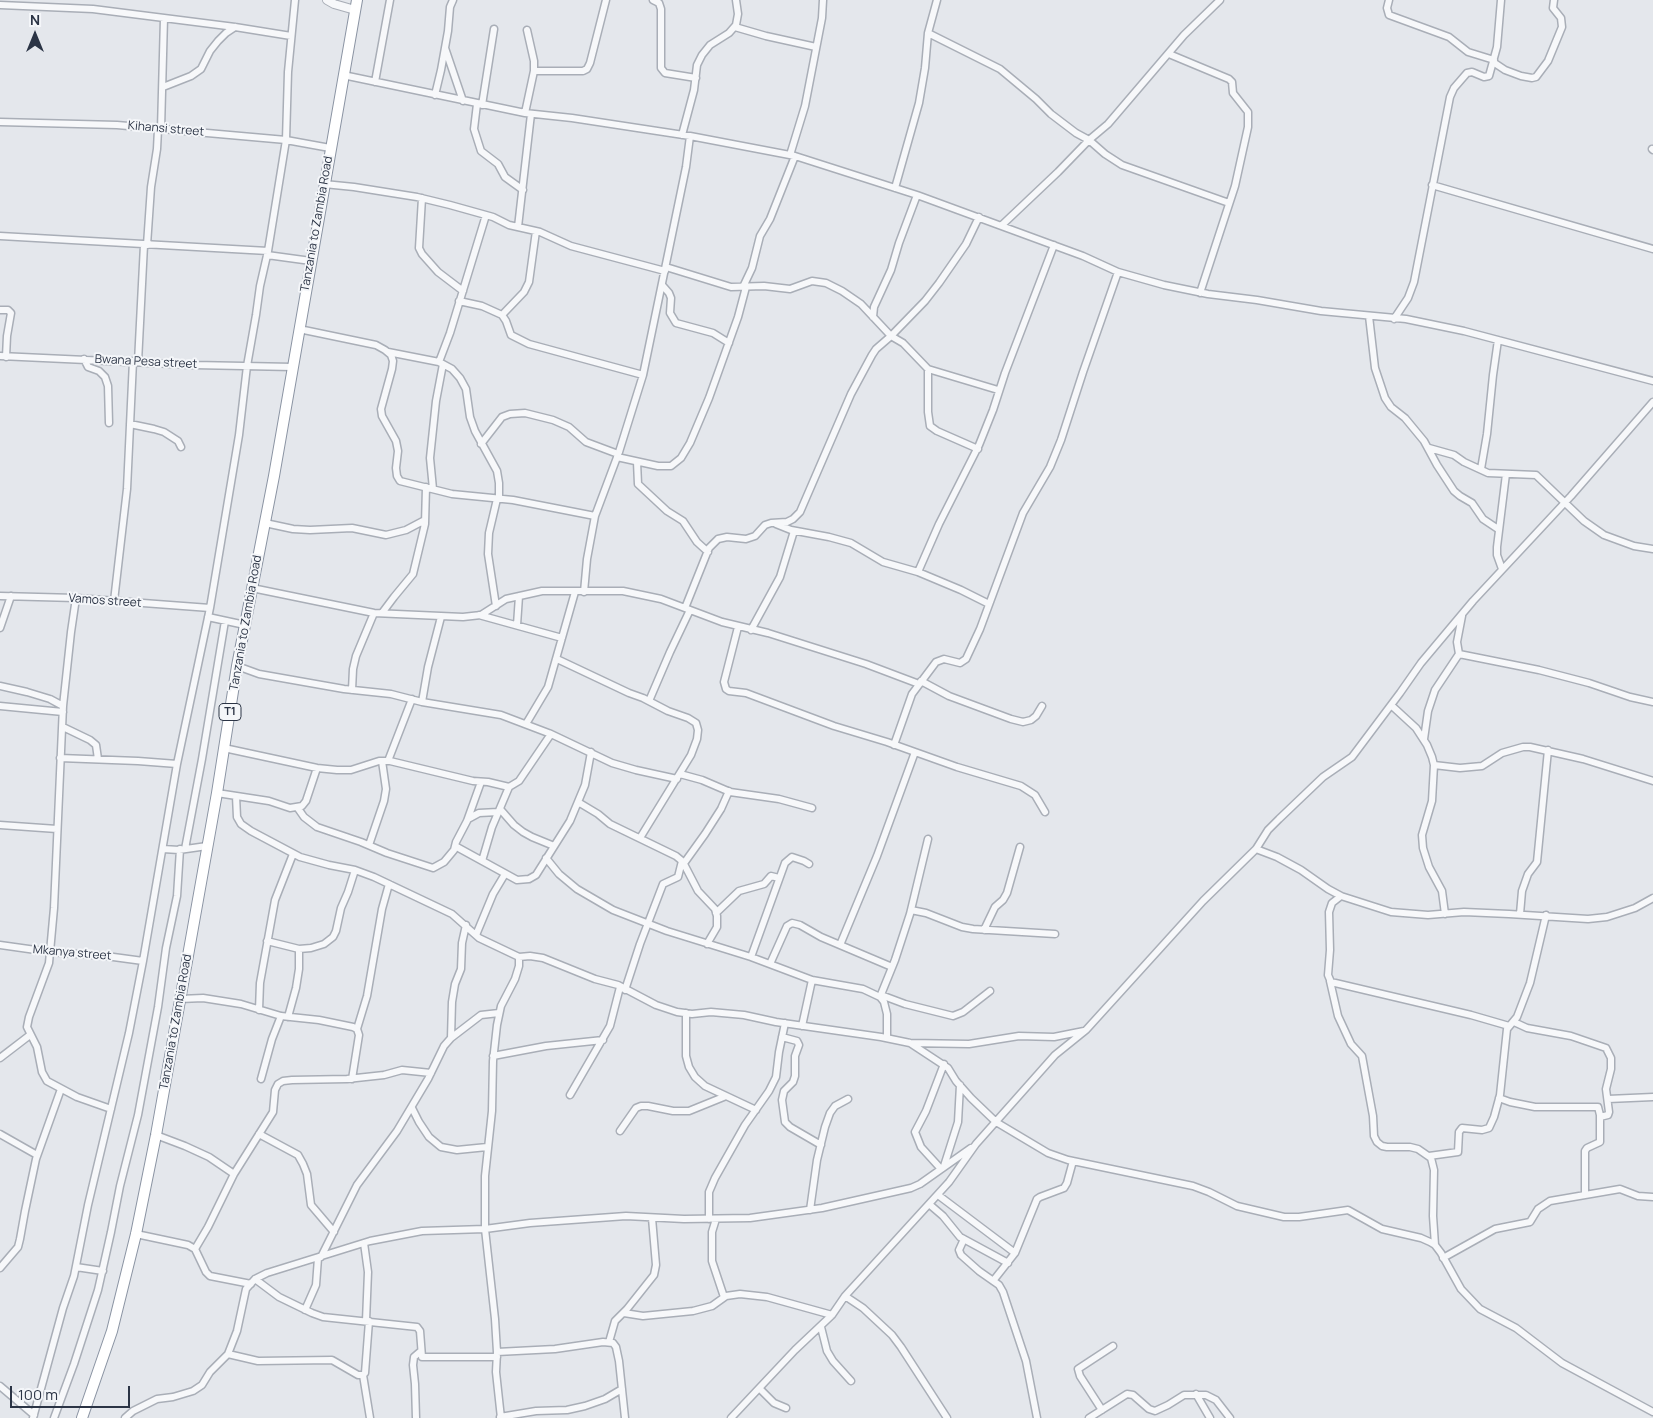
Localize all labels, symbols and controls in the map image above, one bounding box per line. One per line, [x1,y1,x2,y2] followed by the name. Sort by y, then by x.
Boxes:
[10,10,60,60] north arrow
[30,10,40,29] text: N
[127,118,205,140] street label: Kihansi street
[298,155,336,293] street label: Tanzania to Zambia Road
[94,352,198,372] street label: Bwana Pesa street
[227,554,265,692] street label: Tanzania to Zambia Road
[68,591,142,611] street label: Vamos street
[219,704,241,720] road number: T1
[32,942,112,964] street label: Mkanya street
[157,953,195,1091] street label: Tanzania to Zambia Road
[12,1376,132,1408] scale bar
[18,1384,58,1405] text: 100 m

